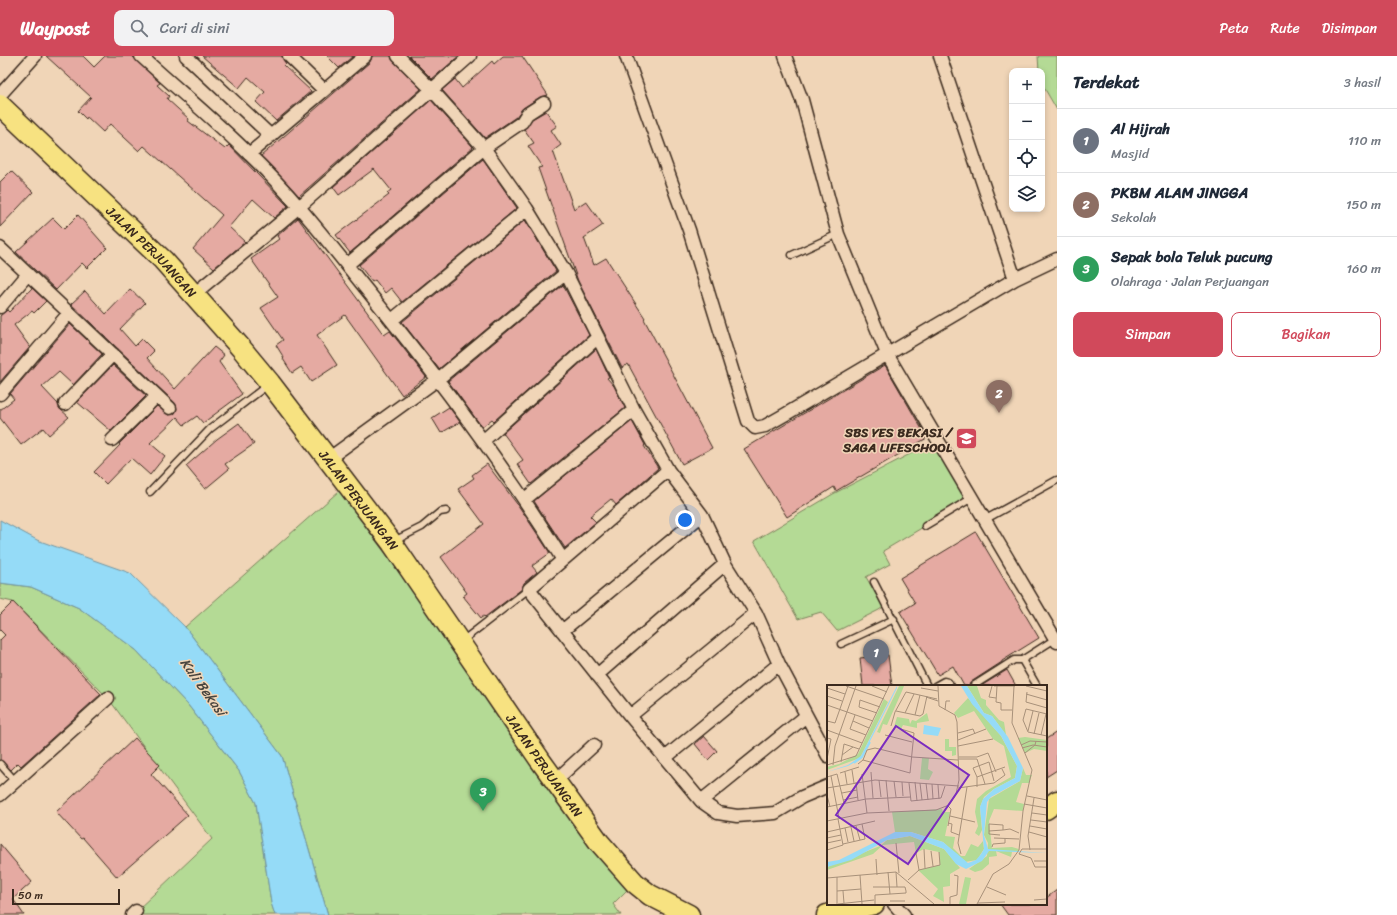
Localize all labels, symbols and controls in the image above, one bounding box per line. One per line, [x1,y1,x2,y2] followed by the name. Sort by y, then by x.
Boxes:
[114,10,394,46] search box
[20,12,90,45] text: Waypost
[160,15,229,41] text: Cari di sini
[1220,16,1248,41] text: Peta
[1270,16,1300,41] text: Rute
[1322,16,1377,41] text: Disimpan
[128,17,150,39] icon: search
[1073,67,1139,97] text: Terdekat
[1009,68,1045,212] map controls
[1009,68,1045,104] button: +
[1344,71,1381,94] text: 3 hasil
[1009,104,1045,140] button: −
[1111,116,1170,142] text: Al Hijrah
[1083,129,1089,152] text: 1
[1348,129,1381,152] text: 110 m
[1009,140,1045,176] button: locate
[1111,142,1149,165] text: Masjid
[1009,176,1045,212] button: layers
[1111,180,1248,206] text: PKBM ALAM JINGGA
[1082,193,1090,216] text: 2
[1346,193,1381,216] text: 150 m
[100,199,203,303] street label: JALAN PERJUANGAN
[1111,206,1156,229] text: Sekolah
[1111,244,1273,270] text: Sepak bola Teluk pucung
[1082,257,1090,280] text: 3
[1346,257,1381,280] text: 160 m
[1111,270,1269,293] text: Olahraga · Jalan Perjuangan
[1073,312,1223,357] button: Simpan
[1231,312,1381,357] button: Bagikan
[986,380,1012,413] pin: 2
[842,421,955,459] place label: SBS YES BEKASI / SAGA LIFESCHOOL
[954,426,980,452] school or university icon: SBS YES BEKASI / SAGA LIFESCHOOL
[312,444,405,555] street label: JALAN PERJUANGAN
[675,510,695,530] your location
[863,639,889,672] pin: 1
[173,653,235,724] water label: Kali Bekasi
[827,685,1047,905] inset map
[500,708,589,822] street label: JALAN PERJUANGAN
[470,778,496,811] pin: 3
[18,886,43,905] text: 50 m
[12,887,120,906] scale bar

